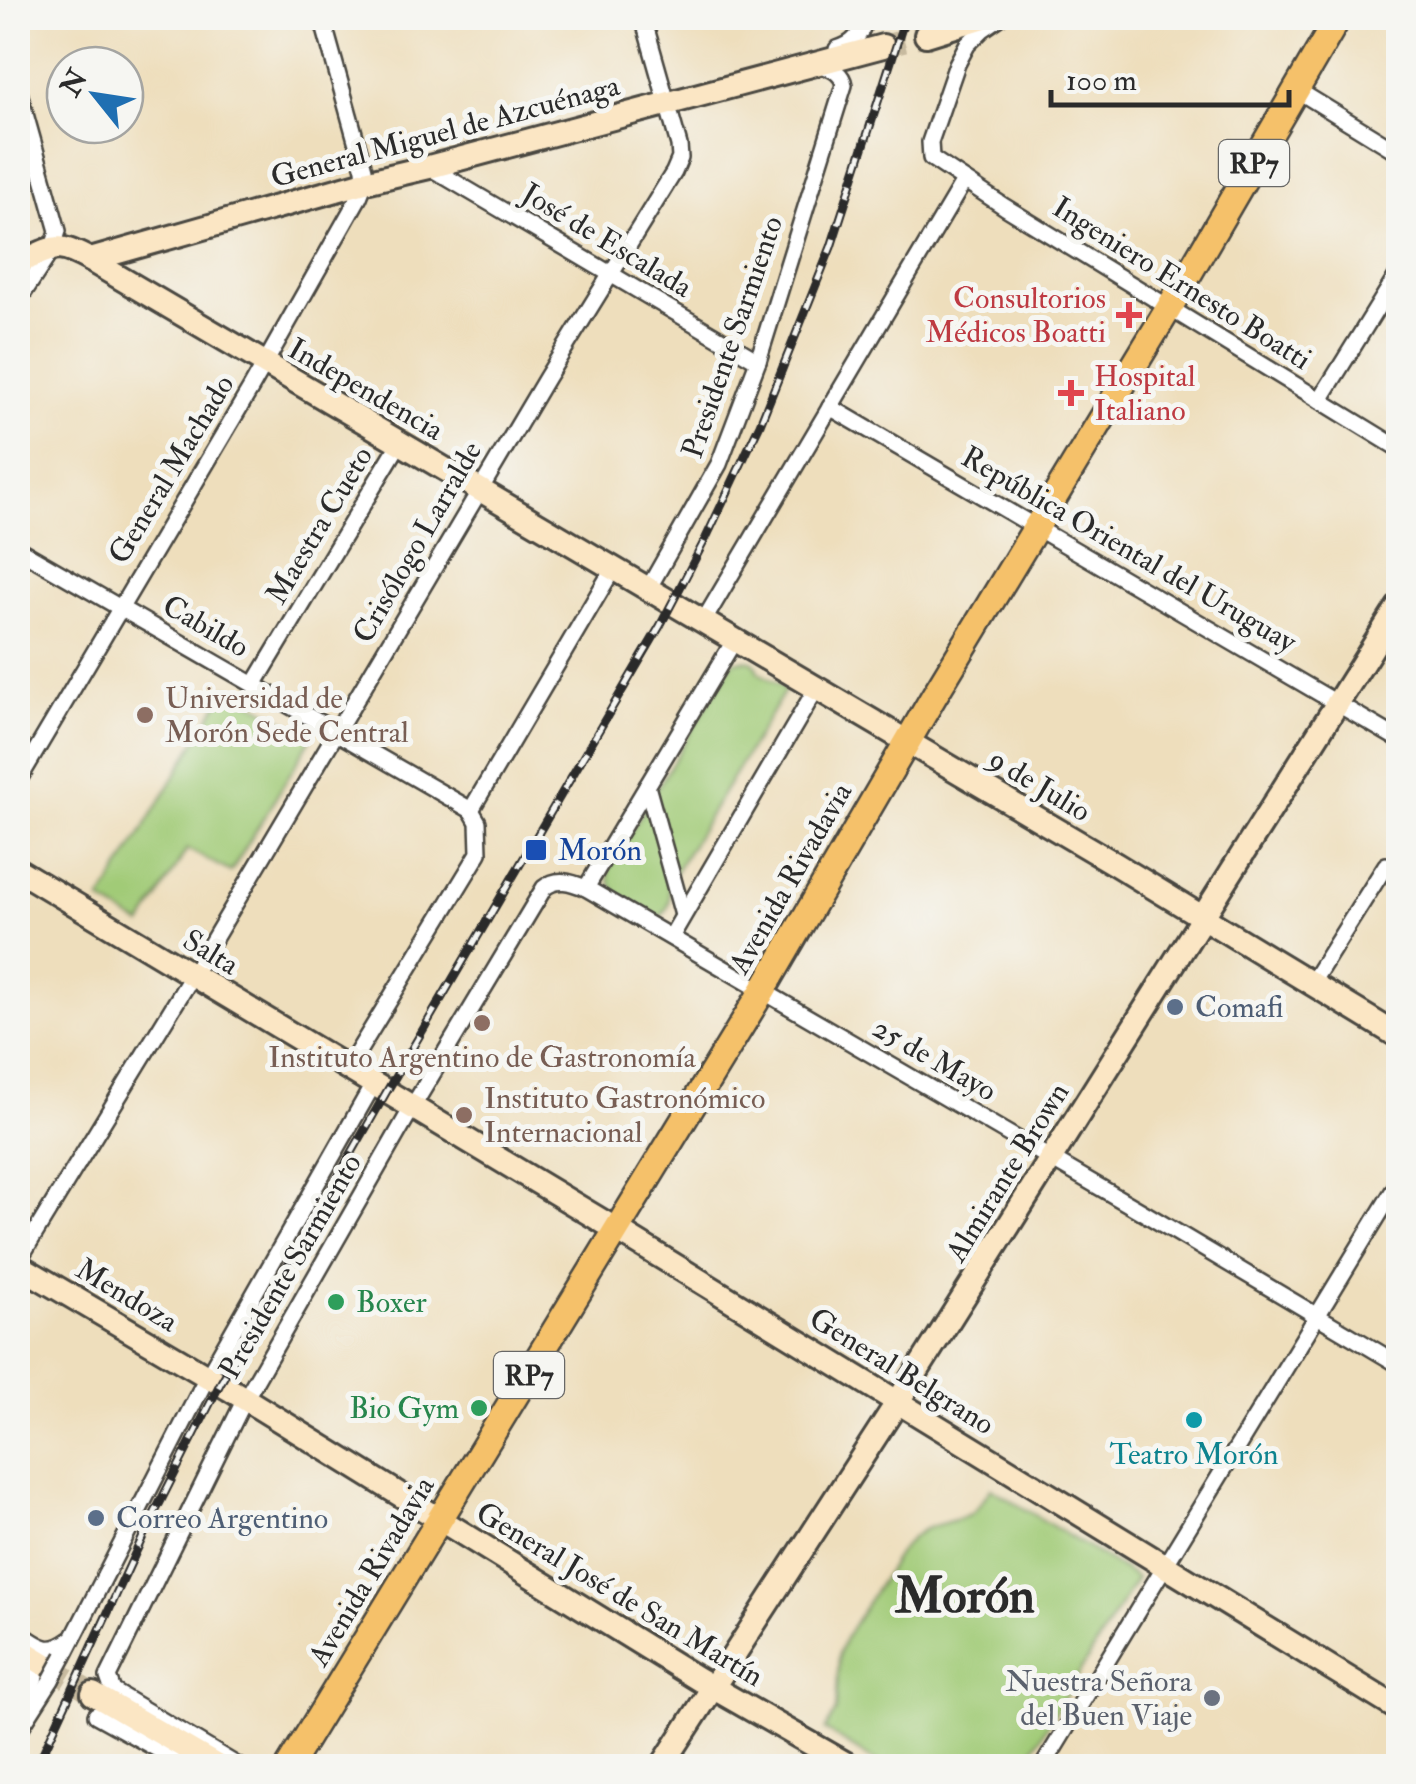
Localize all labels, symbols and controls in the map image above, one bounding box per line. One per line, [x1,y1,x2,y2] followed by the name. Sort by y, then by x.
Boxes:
[45,45,145,145] north arrow
[1051,45,1288,107] scale bar
[1066,62,1137,99] text: 100 m
[53,63,97,104] text: N
[267,67,624,196] street label: General Miguel de Azcuénaga
[1219,140,1289,186] road number: RP7
[514,175,699,306] street label: José de Escalada
[1046,189,1318,378] street label: Ingeniero Ernesto Boatti
[674,211,791,463] street label: Presidente Sarmiento
[925,280,1106,351] place label: Consultorios Médicos Boatti
[1116,302,1142,328] marker: Consultorios Médicos Boatti
[282,330,450,449] street label: Independencia
[1094,358,1196,429] place label: Hospital Italiano
[101,368,242,570] street label: General Machado
[1058,380,1084,406] marker: Hospital Italiano
[345,435,490,650] street label: Crisólogo Larralde
[955,438,1304,661] street label: República Oriental del Uruguay
[258,440,381,611] street label: Maestra Cueto
[156,587,256,666] street label: Cabildo
[165,680,409,751] place label: Universidad de Morón Sede Central
[134,704,156,726] marker: Universidad de Morón Sede Central
[980,740,1097,830] street label: 9 de Julio
[720,775,860,981] street label: Avenida Rivadavia
[558,832,642,869] place label: Morón
[523,837,549,863] marker: Morón
[176,921,246,984] street label: Salta
[1195,989,1284,1026] place label: Comafi
[1164,996,1186,1018] marker: Comafi
[866,1009,1003,1110] street label: 25 de Mayo
[471,1012,493,1034] marker: Instituto Argentino de Gastronomía
[268,1039,696,1076] place label: Instituto Argentino de Gastronomía
[937,1076,1077,1270] street label: Almirante Brown
[484,1080,765,1151] place label: Instituto Gastronómico Internacional
[453,1104,475,1126] marker: Instituto Gastronómico Internacional
[211,1147,370,1385] street label: Presidente Sarmiento
[69,1251,185,1341] street label: Mendoza
[356,1284,427,1321] place label: Boxer
[325,1291,347,1313] marker: Boxer
[802,1300,1001,1443] street label: General Belgrano
[494,1352,564,1398] road number: RP7
[349,1390,459,1427] place label: Bio Gym
[468,1397,490,1419] marker: Bio Gym
[1183,1409,1205,1431] marker: Teatro Morón
[1110,1436,1278,1473] place label: Teatro Morón
[300,1469,443,1674] street label: Avenida Rivadavia
[469,1494,770,1695] street label: General José de San Martín
[116,1500,328,1537] place label: Correo Argentino
[85,1507,107,1529] marker: Correo Argentino
[894,1565,1035,1628] district label: Morón
[1005,1663,1193,1734] place label: Nuestra Señora del Buen Viaje
[1201,1687,1223,1709] marker: Nuestra Señora del Buen Viaje

